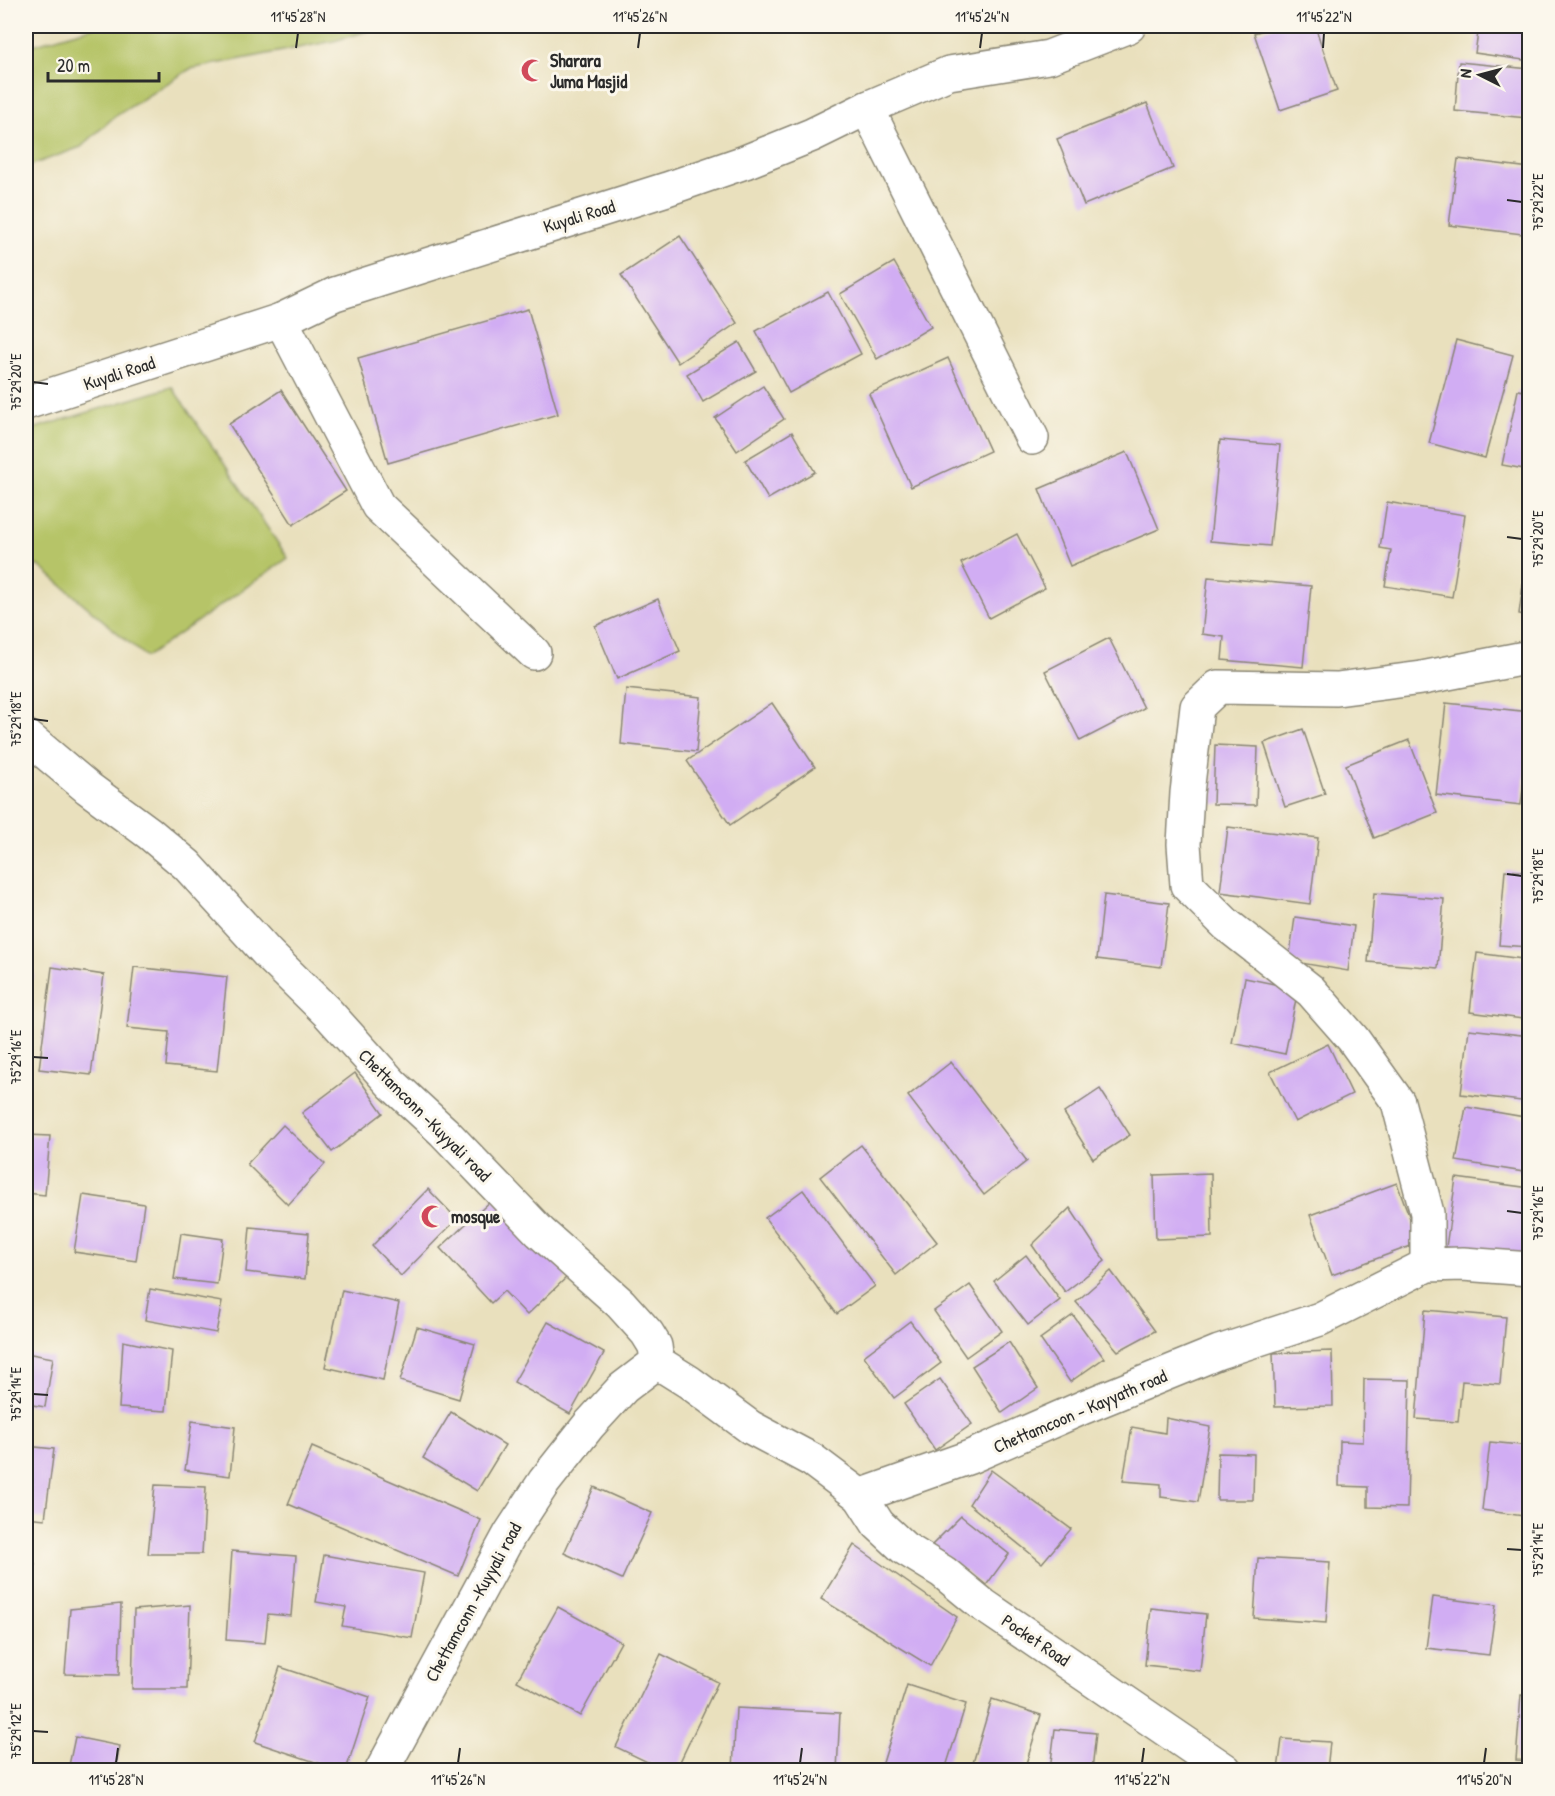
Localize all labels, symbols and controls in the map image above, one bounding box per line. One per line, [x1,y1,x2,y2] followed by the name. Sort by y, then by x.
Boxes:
[271,6,325,27] text: 11°45'28"N
[613,6,667,27] text: 11°45'26"N
[955,6,1009,27] text: 11°45'24"N
[1296,6,1352,27] text: 11°45'22"N
[48,45,159,83] scale bar
[1450,45,1510,105] north arrow
[550,48,627,94] place label: Sharara Juma Masjid
[57,53,90,78] text: 20 m
[519,57,545,83] mosque icon: Sharara Juma Masjid
[1454,68,1477,79] text: N
[1527,173,1548,231] text: 75°29'22"E
[540,193,618,239] street label: Kuyali Road
[80,350,158,396] street label: Kuyali Road
[5,353,26,411] text: 75°29'20"E
[1527,510,1548,568] text: 75°29'20"E
[5,691,26,747] text: 75°29'18"E
[1527,848,1548,904] text: 75°29'18"E
[5,1029,26,1084] text: 75°29'16"E
[353,1043,497,1187] street label: Chettamconn -Kuyyali road
[1527,1185,1548,1240] text: 75°29'16"E
[420,1203,446,1229] mosque icon: mosque
[451,1204,501,1230] place label: mosque
[989,1363,1171,1459] street label: Chettamcoon - Kayyath road
[5,1366,26,1421] text: 75°29'14"E
[419,1518,527,1686] street label: Chettamconn -Kuyyali road
[1527,1522,1548,1577] text: 75°29'14"E
[997,1608,1075,1672] street label: Pocket Road
[5,1703,26,1759] text: 75°29'12"E
[89,1769,143,1790] text: 11°45'28"N
[431,1769,485,1790] text: 11°45'26"N
[773,1769,827,1790] text: 11°45'24"N
[1114,1769,1170,1790] text: 11°45'22"N
[1456,1769,1512,1790] text: 11°45'20"N

